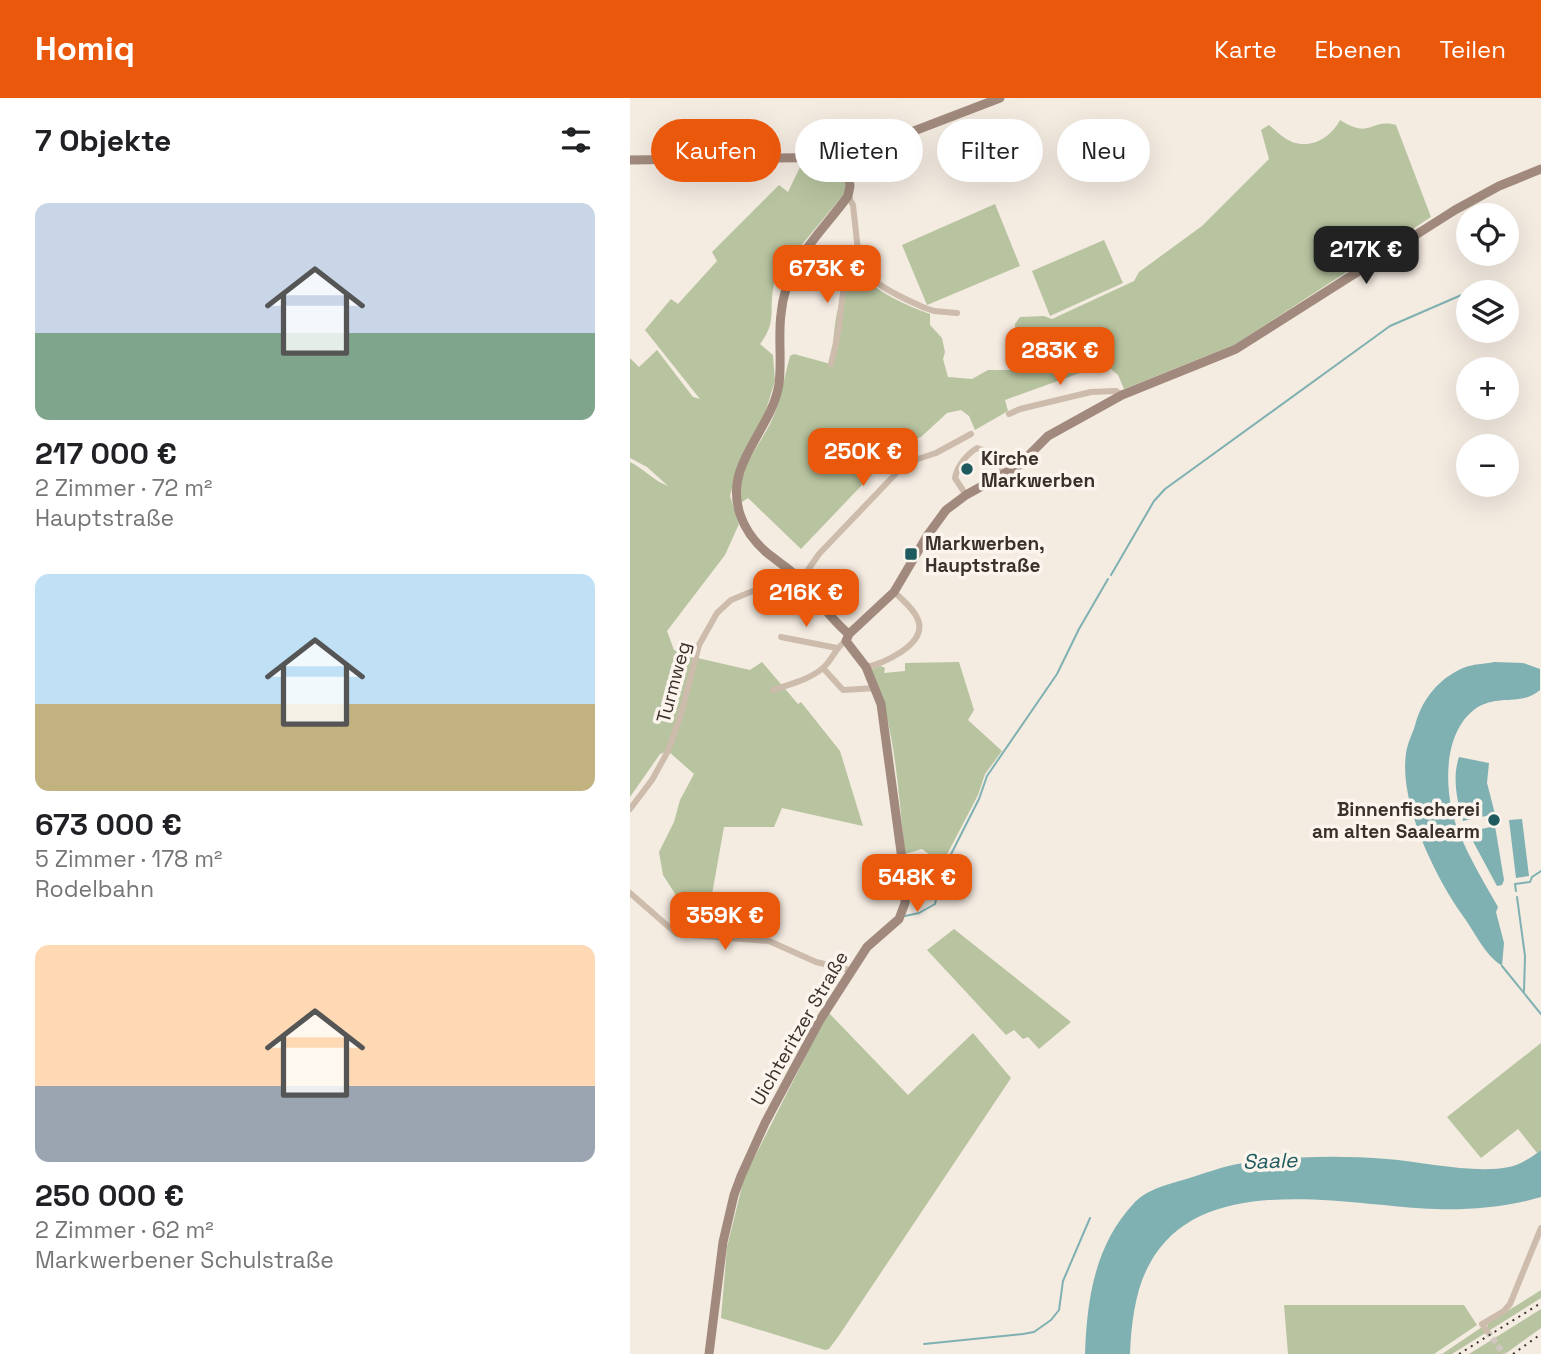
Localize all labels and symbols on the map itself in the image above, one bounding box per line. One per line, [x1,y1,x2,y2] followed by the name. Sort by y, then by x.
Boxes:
[1309,226,1423,286] pin: 217K €
[770,246,884,305] pin: 673K €
[1003,328,1117,387] pin: 283K €
[806,428,920,488] pin: 250K €
[981,446,1095,493] place label: Kirche Markwerben
[959,461,975,477] marker: Kirche Markwerben
[925,531,1045,578] place label: Markwerben, Hauptstraße
[903,546,919,562] marker: Markwerben, Hauptstraße
[749,570,863,629] pin: 216K €
[651,639,696,726] street label: Turmweg
[1312,797,1480,844] place label: Binnenfischerei am alten Saalearm
[1486,812,1502,828] marker: Binnenfischerei am alten Saalearm
[860,854,974,914] pin: 548K €
[668,892,782,952] pin: 359K €
[745,946,854,1110] street label: Uichteritzer Straße
[1242,1146,1299,1175] water label: Saale

